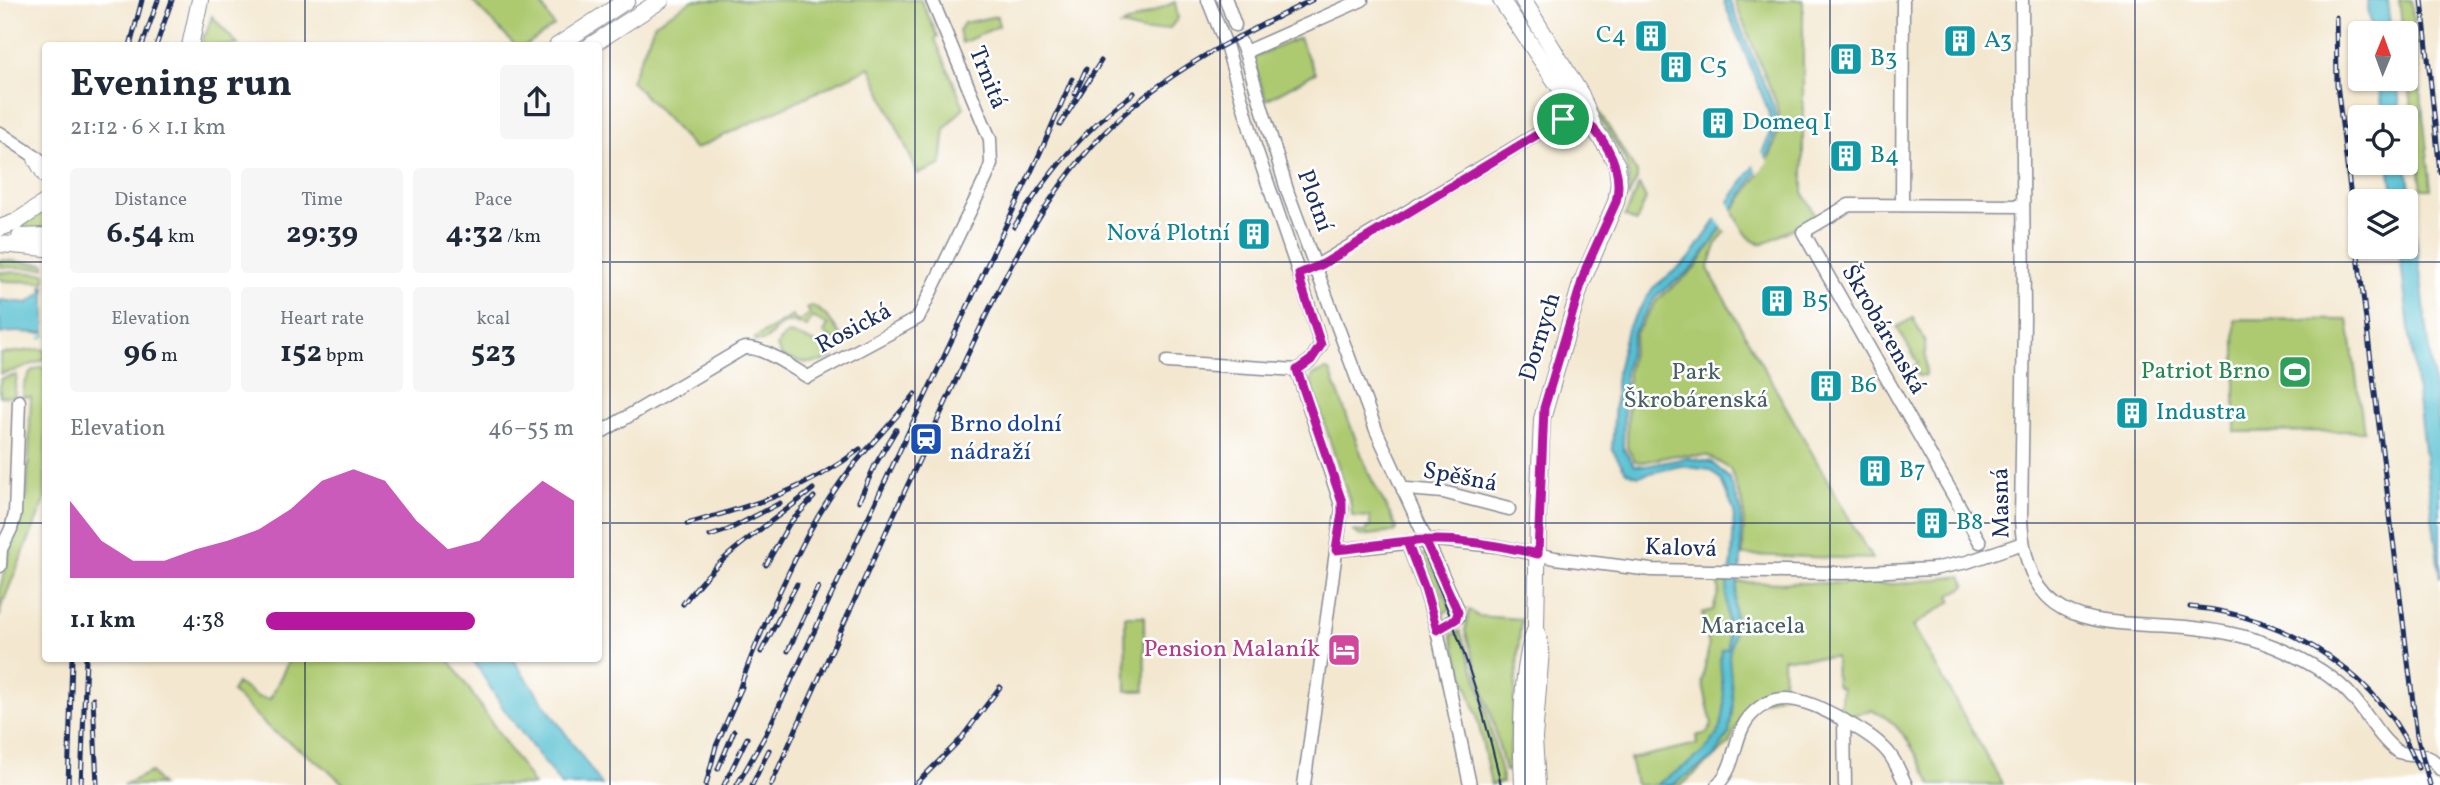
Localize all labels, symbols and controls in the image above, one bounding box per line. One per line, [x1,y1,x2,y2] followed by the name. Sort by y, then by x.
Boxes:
[1632,17,1670,55] building icon: C4
[1596,19,1626,53] place label: C4
[2348,21,2418,91] north arrow
[2348,21,2418,259] map controls
[1941,22,1979,60] building icon: A3
[1984,24,2012,58] place label: A3
[1827,40,1865,78] building icon: B3
[959,41,1015,115] street label: Trnitá
[1870,42,1897,76] place label: B3
[1657,48,1695,86] building icon: C5
[1700,50,1727,84] place label: C5
[70,59,292,112] text: Evening run
[500,65,574,139] button: share
[1533,89,1593,149] pin
[1544,100,1582,138] icon: arrive
[1699,104,1737,142] building icon: Domeq I
[2348,105,2418,175] button: locate
[1742,106,1831,140] place label: Domeq I
[70,112,226,144] text: 21:12 · 6 × 1.1 km
[1827,137,1865,175] building icon: B4
[1870,139,1899,173] place label: B4
[1287,165,1341,237] street label: Plotní
[114,187,187,213] text: Distance
[301,187,343,213] text: Time
[474,187,512,213] text: Pace
[2348,189,2418,259] button: layers
[107,213,164,255] text: 6.54
[286,213,358,255] text: 29:39
[446,213,503,255] text: 4:32
[1235,215,1273,253] building icon: Nová Plotní
[1106,217,1230,251] place label: Nová Plotní
[164,224,195,250] text: km
[503,224,541,250] text: /km
[1832,259,1934,401] street label: Škrobárenská
[1758,282,1796,320] building icon: B5
[1802,284,1829,318] place label: B5
[1511,289,1571,385] street label: Dornych
[810,295,898,363] street label: Rosická
[111,306,190,332] text: Elevation
[280,306,364,332] text: Heart rate
[476,306,510,332] text: kcal
[124,332,157,374] text: 96
[280,332,322,374] text: 152
[471,332,516,374] text: 523
[157,343,178,369] text: m
[322,343,364,369] text: bpm
[2276,353,2314,391] sports icon: Patriot Brno
[2141,355,2270,389] place label: Patriot Brno
[1623,356,1769,418] park label: Park Škrobárenská
[1807,367,1845,405] building icon: B6
[1850,369,1877,403] place label: B6
[2113,394,2151,432] building icon: Industra
[2156,396,2247,430] place label: Industra
[950,408,1062,470] place label: Brno dolní nádraží
[70,413,166,445] text: Elevation
[488,413,574,445] text: 46–55 m
[907,420,945,458] station icon: Brno dolní nádraží
[1856,452,1894,490] building icon: B7
[1420,454,1500,502] street label: Spěšná
[1899,454,1926,488] place label: B7
[1984,467,2020,539] street label: Masná
[1913,504,1951,542] building icon: B8
[1956,506,1983,540] place label: B8
[1644,531,1718,567] street label: Kalová
[70,605,136,637] text: 1.1 km
[182,605,225,637] text: 4:38
[1701,610,1805,644] park label: Mariacela
[1325,631,1363,669] hotel icon: Pension Malaník
[1143,633,1320,667] place label: Pension Malaník

